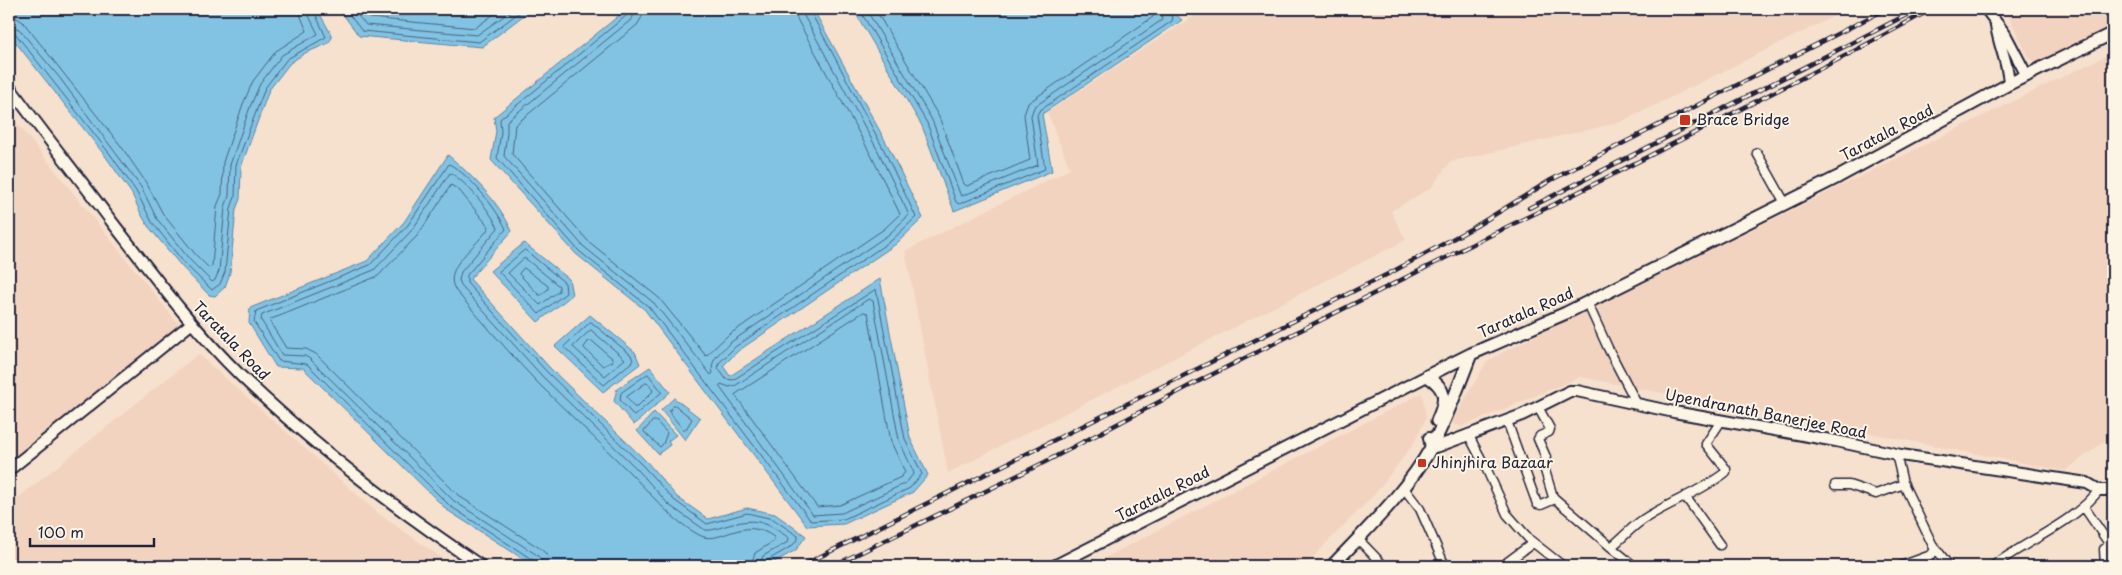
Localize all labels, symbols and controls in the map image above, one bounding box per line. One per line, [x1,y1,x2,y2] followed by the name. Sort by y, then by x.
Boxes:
[1836,97,1937,166] street label: Taratala Road
[1696,107,1789,130] place label: Brace Bridge
[1678,113,1692,127] marker: Brace Bridge
[1474,280,1577,343] street label: Taratala Road
[188,295,276,385] street label: Taratala Road
[1663,382,1869,443] street label: Upendranath Banerjee Road
[1432,450,1553,473] place label: Jhinjhira Bazaar
[1416,457,1428,469] marker: Jhinjhira Bazaar
[1111,459,1213,526] street label: Taratala Road
[30,515,154,547] scale bar
[38,520,84,543] text: 100 m

